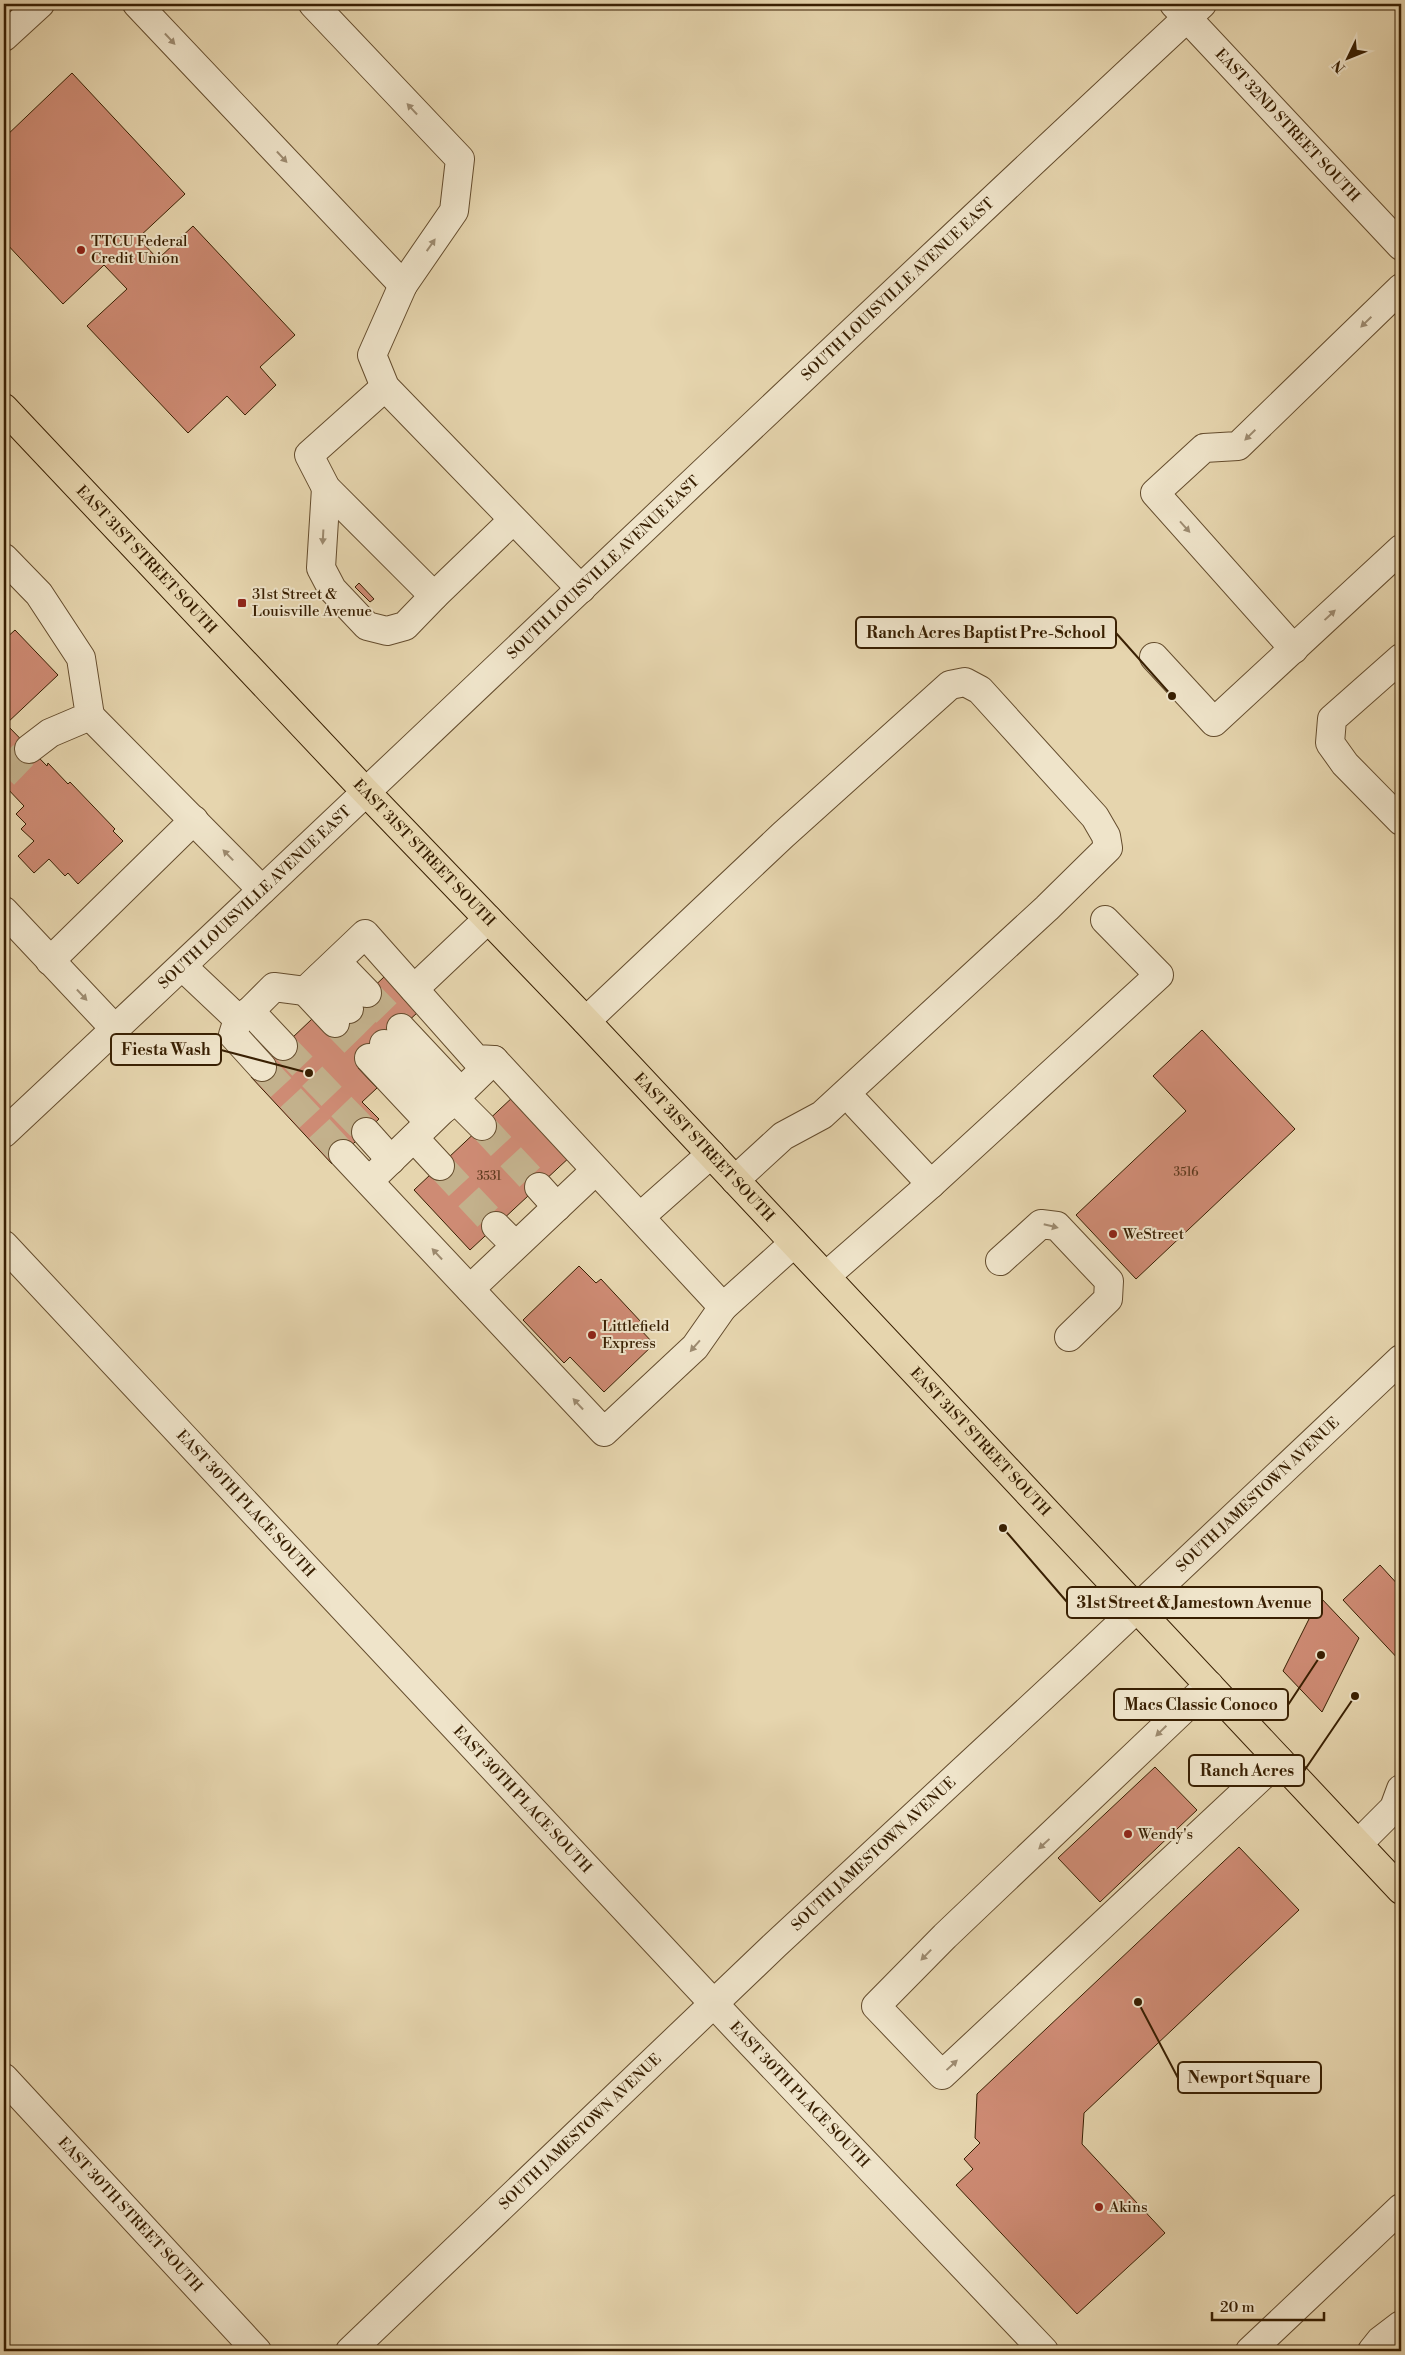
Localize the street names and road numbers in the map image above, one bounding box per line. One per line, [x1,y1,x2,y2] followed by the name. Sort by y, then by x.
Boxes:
[1211,45,1363,205] street label: EAST 32ND STREET SOUTH
[797,194,999,385] street label: SOUTH LOUISVILLE AVENUE EAST
[503,472,704,663] street label: SOUTH LOUISVILLE AVENUE EAST
[72,482,221,638] street label: EAST 31ST STREET SOUTH
[349,776,499,931] street label: EAST 31ST STREET SOUTH
[155,802,356,993] street label: SOUTH LOUISVILLE AVENUE EAST
[630,1069,778,1226] street label: EAST 31ST STREET SOUTH
[906,1364,1054,1520] street label: EAST 31ST STREET SOUTH
[1172,1413,1344,1576] street label: SOUTH JAMESTOWN AVENUE
[172,1426,319,1581] street label: EAST 30TH PLACE SOUTH
[449,1722,596,1877] street label: EAST 30TH PLACE SOUTH
[787,1773,960,1935] street label: SOUTH JAMESTOWN AVENUE
[725,2018,873,2172] street label: EAST 30TH PLACE SOUTH
[495,2050,666,2214] street label: SOUTH JAMESTOWN AVENUE
[54,2133,206,2296] street label: EAST 30TH STREET SOUTH

